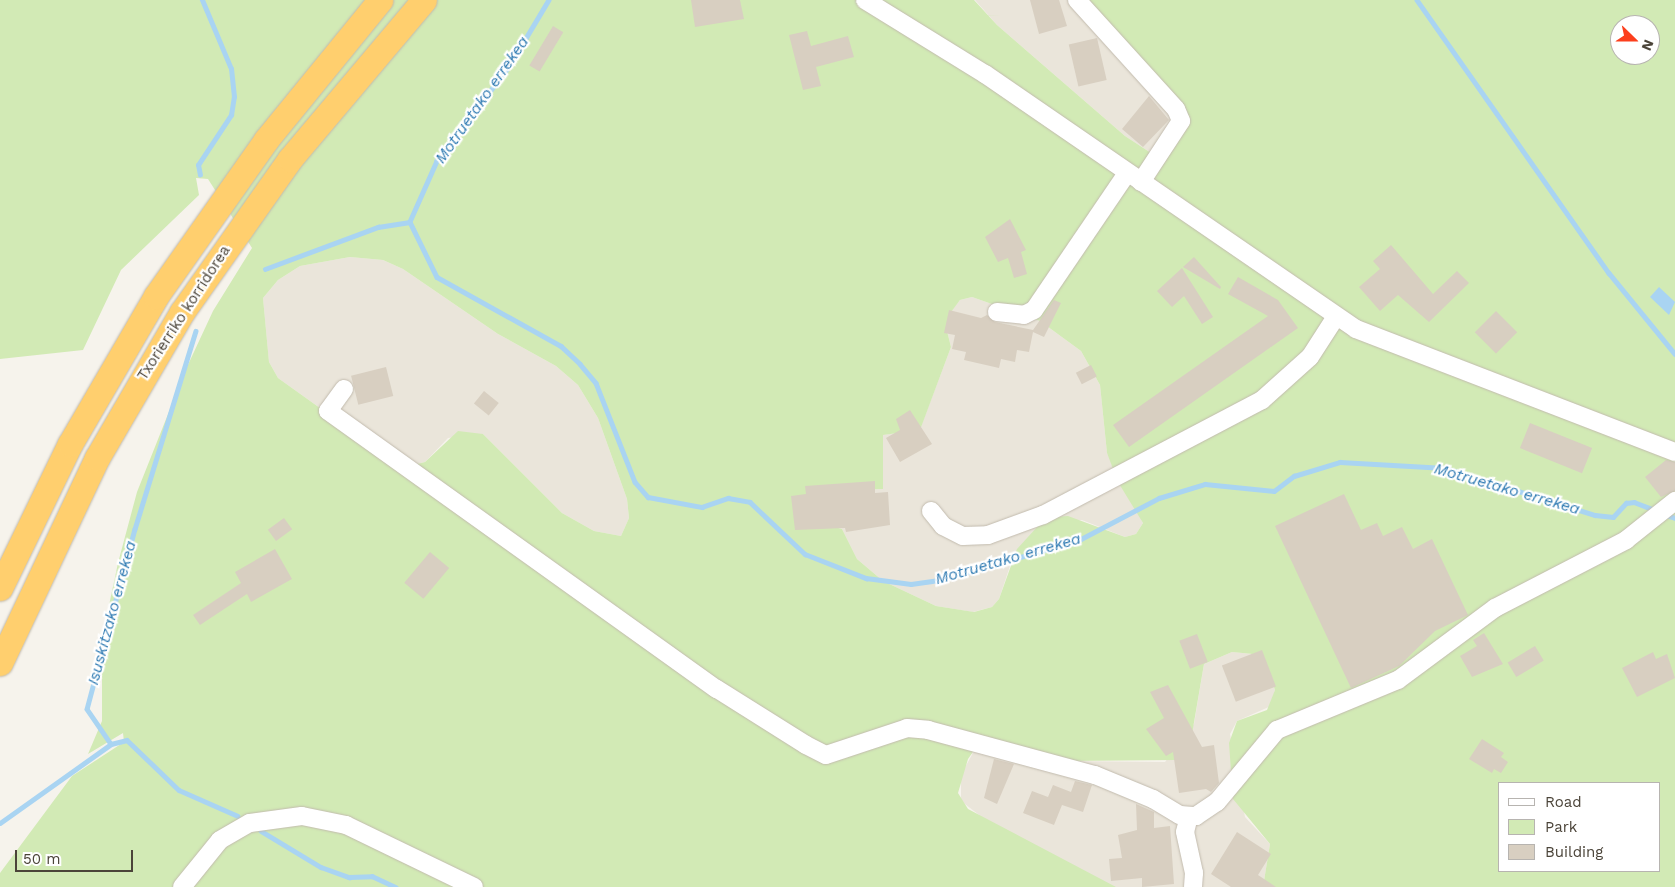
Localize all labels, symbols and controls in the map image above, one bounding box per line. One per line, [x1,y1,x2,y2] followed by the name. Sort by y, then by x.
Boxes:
[1610,15,1660,65] north arrow
[431,33,533,167] water label: Motruetako errekea
[1639,37,1657,53] text: N
[134,242,234,384] street label: Txorierriko korridorea
[1432,459,1582,519] water label: Motruetako errekea
[933,529,1083,589] water label: Motruetako errekea
[84,539,140,687] water label: Isuskitzako errekea
[1498,782,1660,872] legend
[1545,793,1582,811] text: Road
[1545,818,1577,836] text: Park
[18,840,135,872] scale bar
[1545,843,1603,861] text: Building
[23,850,60,868] text: 50 m

